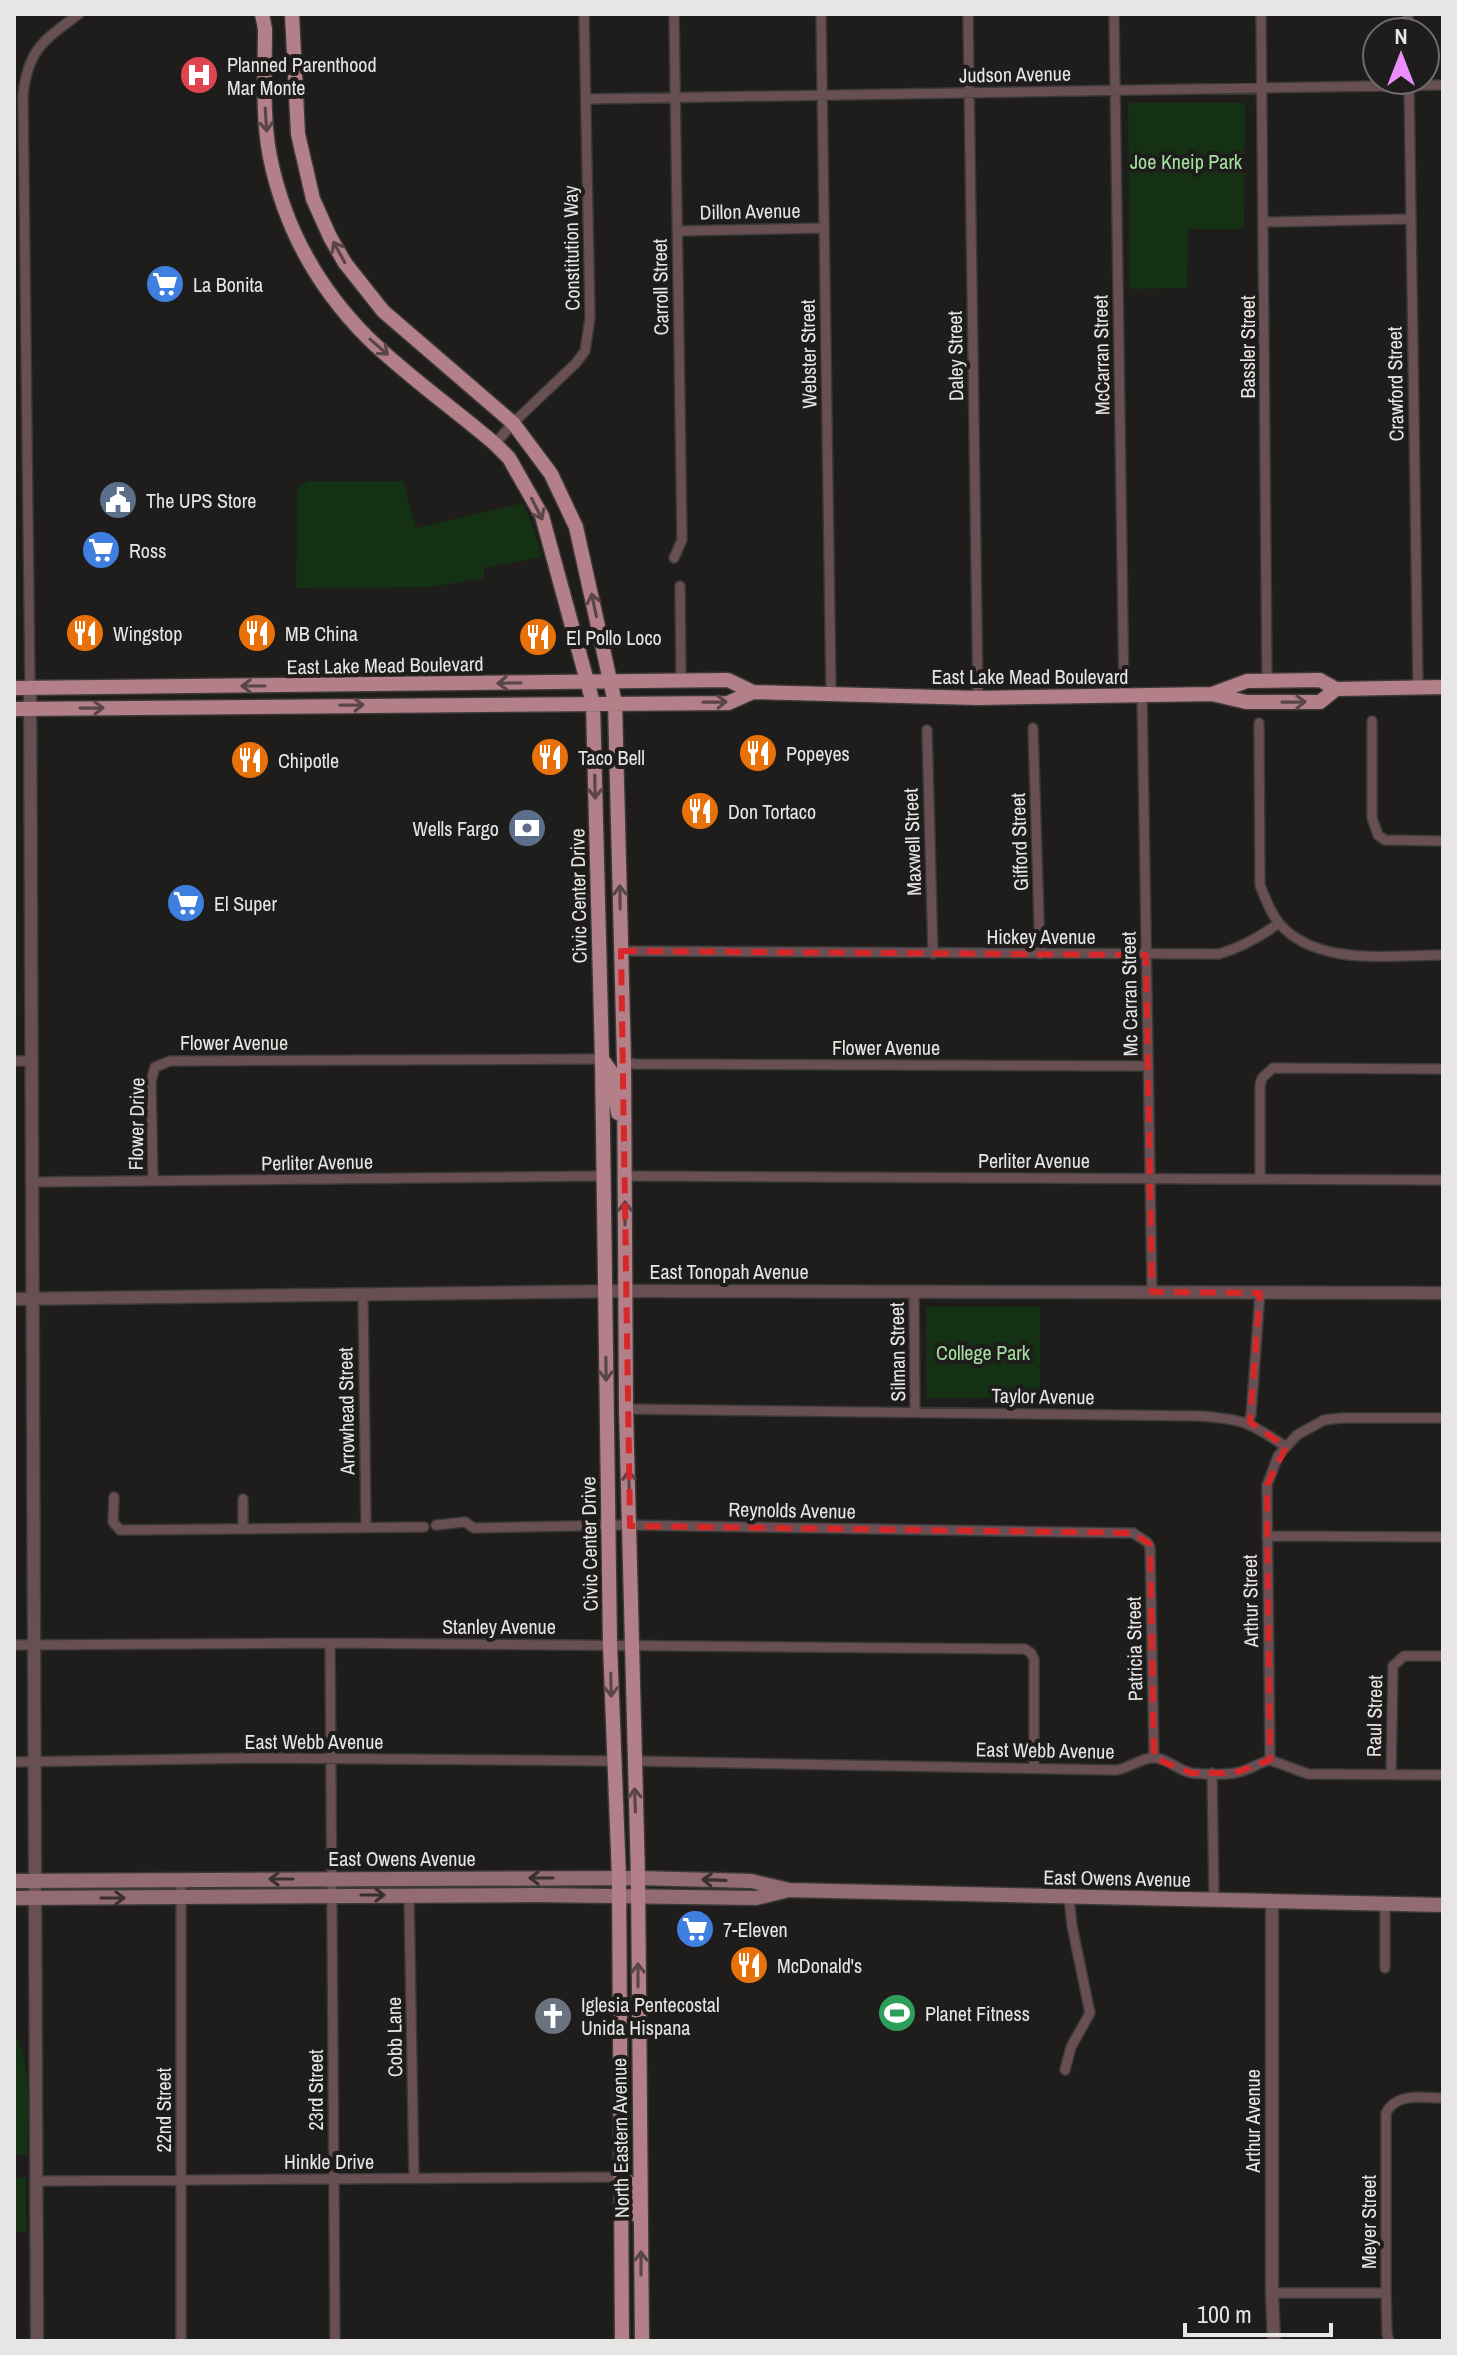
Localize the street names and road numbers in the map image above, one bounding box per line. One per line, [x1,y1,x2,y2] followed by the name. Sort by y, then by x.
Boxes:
[959,60,1071,88] street label: Judson Avenue
[556,184,586,311] street label: Constitution Way
[699,197,801,225] street label: Dillon Avenue
[646,238,674,336] street label: Carroll Street
[1086,294,1116,415] street label: McCarran Street
[1234,295,1261,399] street label: Bassler Street
[794,299,822,409] street label: Webster Street
[941,310,969,401] street label: Daley Street
[1380,326,1410,442] street label: Crawford Street
[286,650,484,680] street label: East Lake Mead Boulevard
[932,663,1128,690] street label: East Lake Mead Boulevard
[897,787,927,896] street label: Maxwell Street
[1004,792,1034,892] street label: Gifford Street
[563,828,593,964] street label: Civic Center Drive
[986,923,1096,950] street label: Hickey Avenue
[1114,931,1144,1057] street label: Mc Carran Street
[180,1029,288,1056] street label: Flower Avenue
[832,1034,940,1061] street label: Flower Avenue
[122,1077,150,1171] street label: Flower Drive
[978,1147,1090,1174] street label: Perliter Avenue
[261,1148,373,1176] street label: Perliter Avenue
[649,1258,809,1285] street label: East Tonopah Avenue
[883,1302,911,1402] street label: Silman Street
[331,1347,361,1476] street label: Arrowhead Street
[991,1382,1095,1410] street label: Taylor Avenue
[574,1476,604,1612] street label: Civic Center Drive
[728,1495,856,1525] street label: Reynolds Avenue
[1236,1554,1264,1649] street label: Arthur Street
[1120,1596,1148,1702] street label: Patricia Street
[442,1613,556,1640] street label: Stanley Avenue
[1360,1674,1388,1757] street label: Raul Street
[245,1728,383,1755] street label: East Webb Avenue
[975,1735,1115,1765] street label: East Webb Avenue
[328,1845,476,1872] street label: East Owens Avenue
[1043,1863,1191,1893] street label: East Owens Avenue
[380,1997,408,2077] street label: Cobb Lane
[302,2049,329,2131] street label: 23rd Street
[605,2058,635,2218] street label: North Eastern Avenue
[150,2067,177,2152] street label: 22nd Street
[1239,2069,1266,2174] street label: Arthur Avenue
[284,2148,374,2175] street label: Hinkle Drive
[1355,2175,1382,2269] street label: Meyer Street

